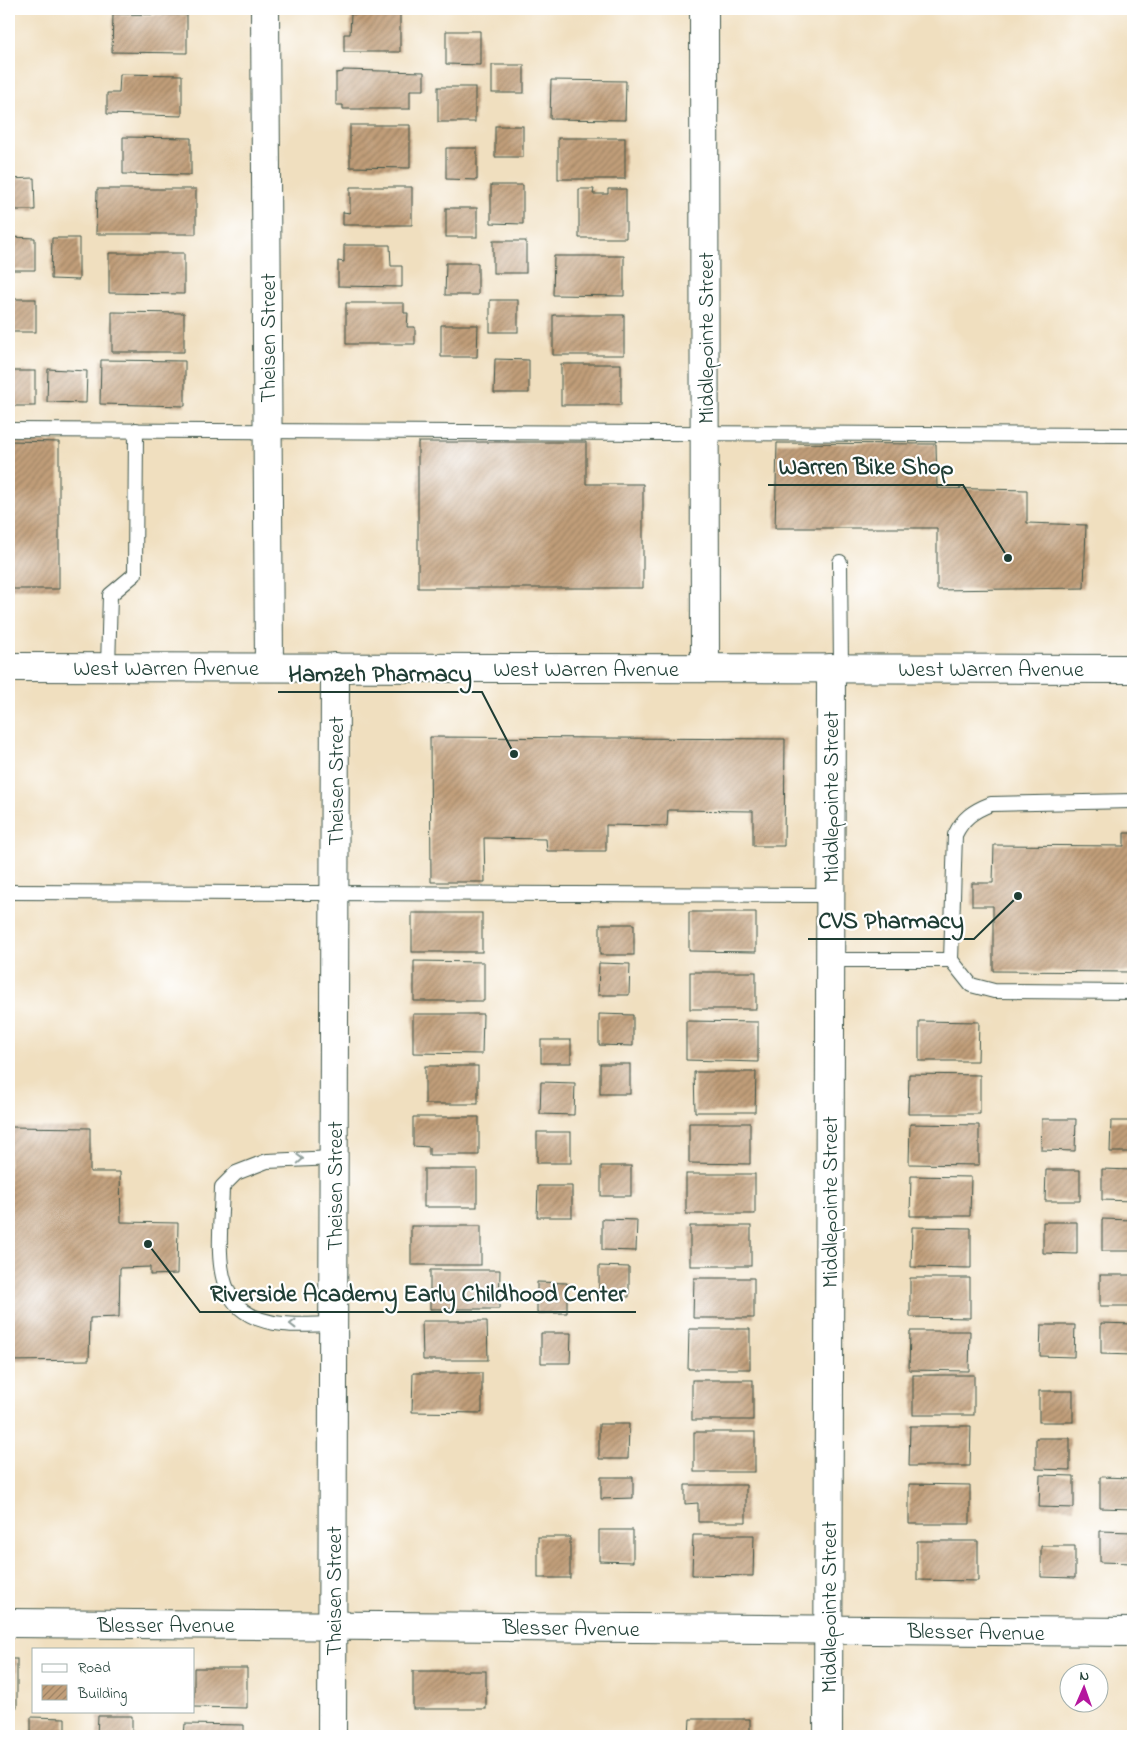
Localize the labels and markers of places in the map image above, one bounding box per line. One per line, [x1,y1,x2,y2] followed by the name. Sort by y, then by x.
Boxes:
[768,446,963,485] callout: Warren Bike Shop
[278,653,482,692] callout: Hamzeh Pharmacy
[808,900,974,939] callout: CVS Pharmacy
[200,1273,636,1312] callout: Riverside Academy Early Childhood Center

